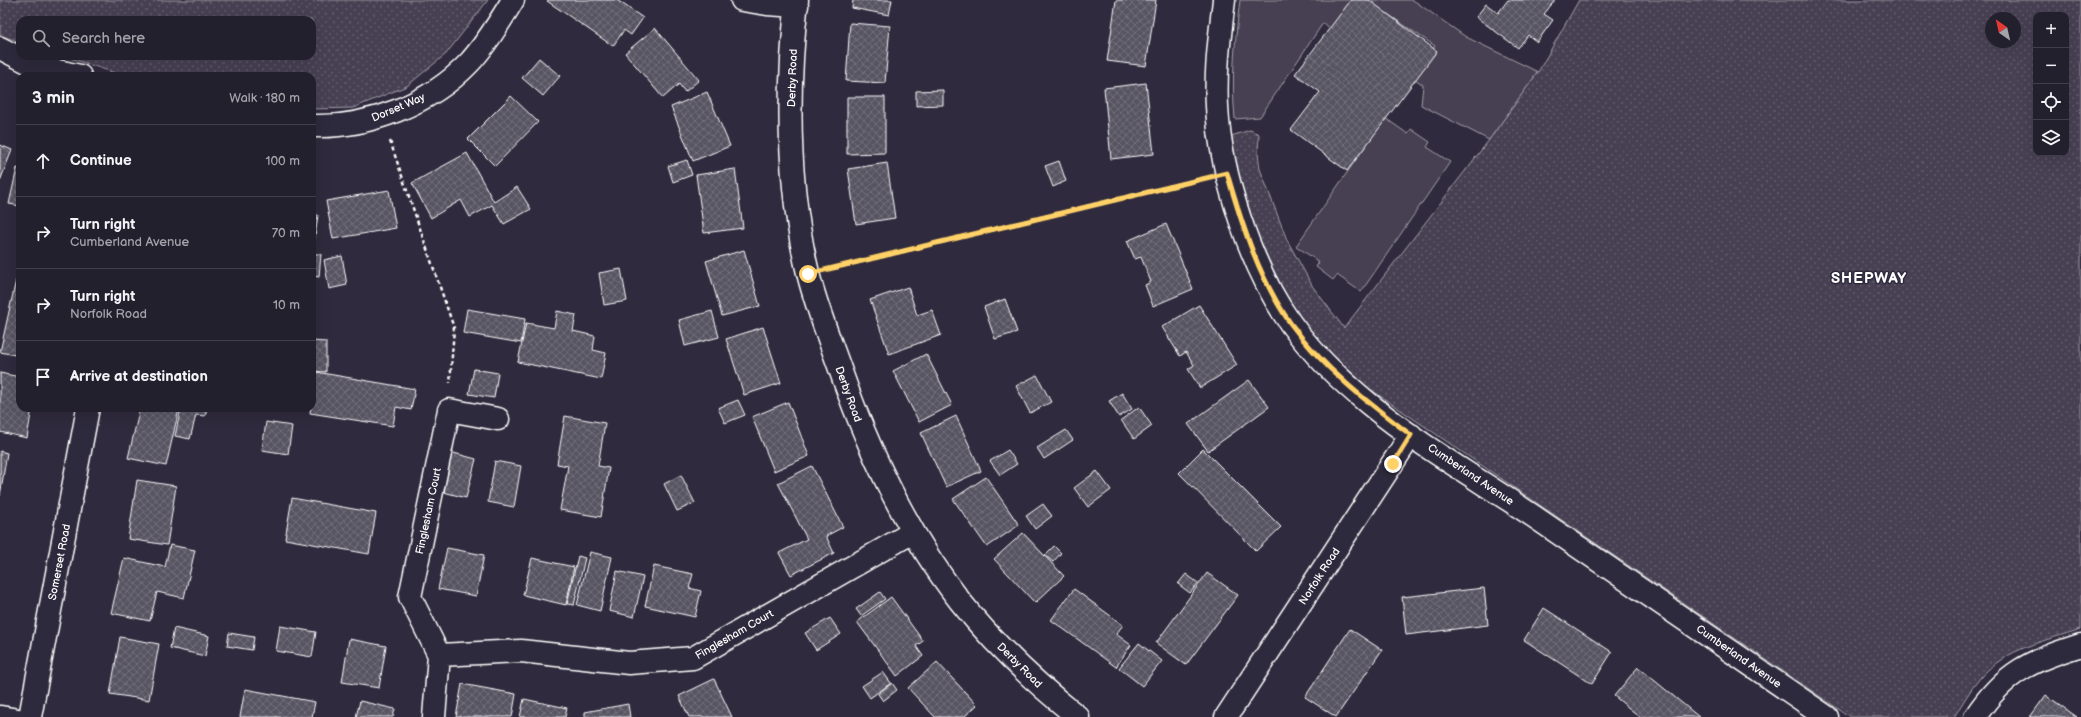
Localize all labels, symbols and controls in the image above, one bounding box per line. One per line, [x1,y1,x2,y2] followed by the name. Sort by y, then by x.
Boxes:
[1985,12,2021,48] north arrow
[2033,12,2069,156] map controls
[2033,12,2069,48] button: +
[16,16,316,60] search box
[30,27,52,49] icon: search
[62,29,145,48] text: Search here
[2033,48,2069,84] button: −
[785,49,800,107] street label: Derby Road
[2033,84,2069,120] button: locate
[32,88,75,108] text: 3 min
[229,90,300,106] text: Walk · 180 m
[370,90,427,124] street label: Dorset Way
[2033,120,2069,156] button: layers
[32,150,54,172] icon: ahead
[70,151,132,170] text: Continue
[265,153,300,169] text: 100 m
[70,215,135,234] text: Turn right
[32,222,54,244] icon: right
[272,225,300,241] text: 70 m
[70,234,189,250] text: Cumberland Avenue
[799,265,817,283] route start
[1831,269,1907,288] district label: SHEPWAY
[70,287,135,306] text: Turn right
[32,294,54,316] icon: right
[273,297,300,313] text: 10 m
[70,306,147,322] text: Norfolk Road
[832,365,865,424] street label: Derby Road
[32,366,54,388] icon: arrive
[70,367,208,386] text: Arrive at destination
[1425,441,1517,508] street label: Cumberland Avenue
[1384,455,1402,473] route end
[413,466,444,555] street label: Finglesham Court
[46,523,73,601] street label: Somerset Road
[1296,545,1343,607] street label: Norfolk Road
[693,607,776,662] street label: Finglesham Court
[1694,622,1784,691] street label: Cumberland Avenue
[994,640,1045,691] street label: Derby Road

